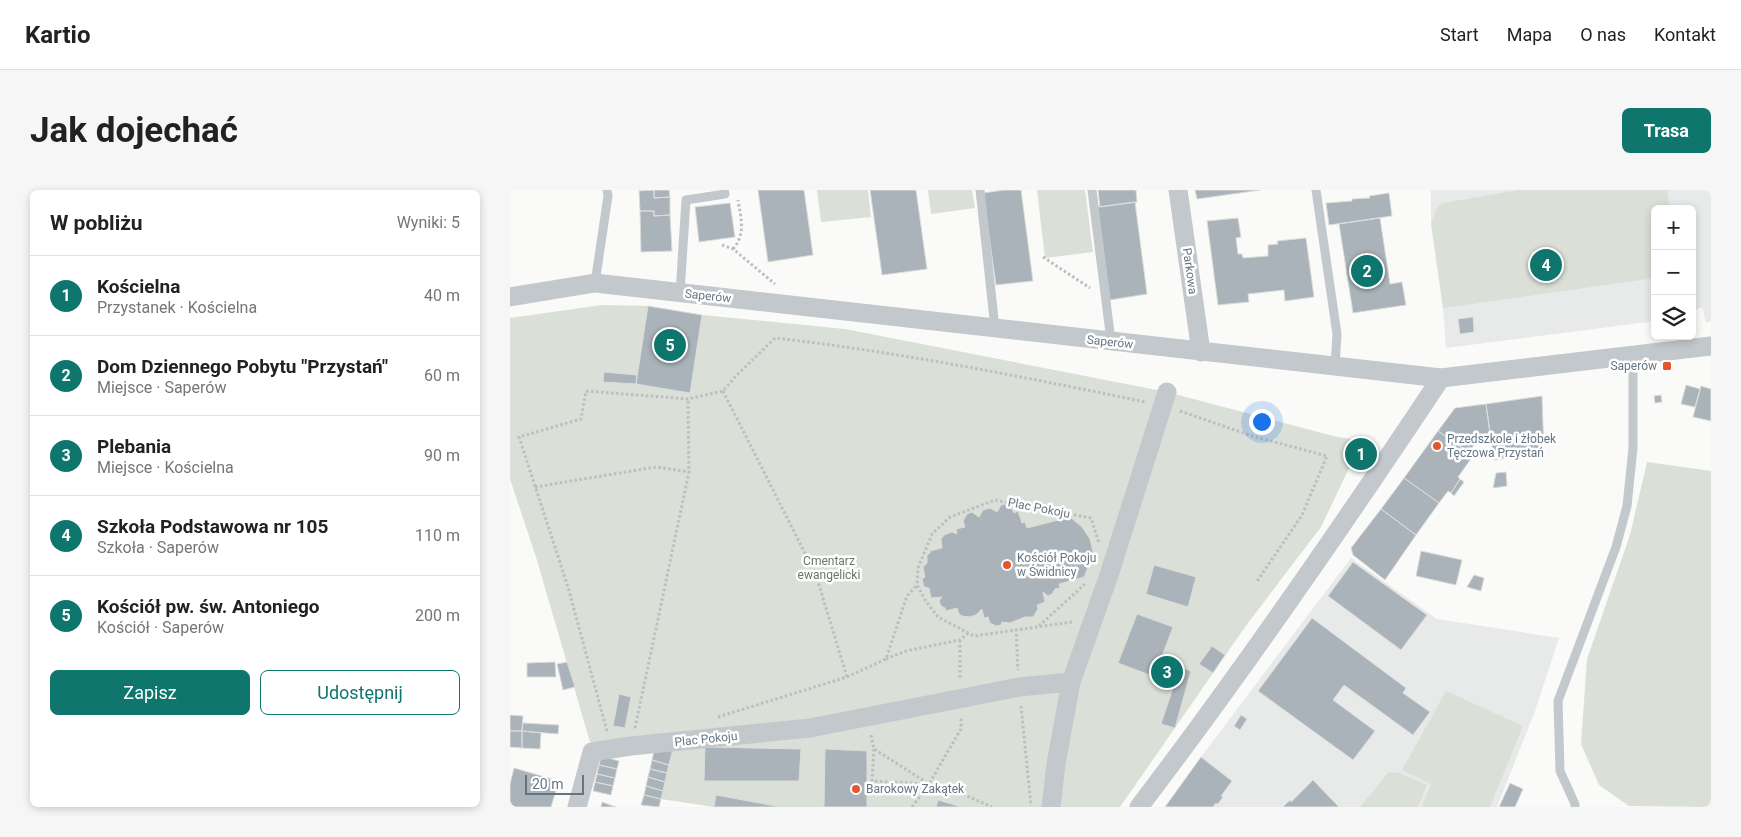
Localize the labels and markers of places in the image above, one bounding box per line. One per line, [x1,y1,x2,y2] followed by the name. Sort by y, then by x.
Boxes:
[1530,246,1562,284] pin: 4
[1351,252,1383,290] pin: 2
[654,326,686,364] pin: 5
[1610,359,1657,373] place label: Saperów
[1661,360,1673,372] marker: Saperów
[1447,432,1557,460] place label: Przedszkole i żłobek Tęczowa Przystań
[1345,435,1377,473] pin: 1
[1431,440,1443,452] marker: Przedszkole i żłobek Tęczowa Przystań
[1017,551,1096,579] place label: Kościół Pokoju w Świdnicy
[1001,559,1013,571] marker: Kościół Pokoju w Świdnicy
[1151,653,1183,691] pin: 3
[866,782,965,796] place label: Barokowy Zakątek
[850,783,862,795] marker: Barokowy Zakątek

